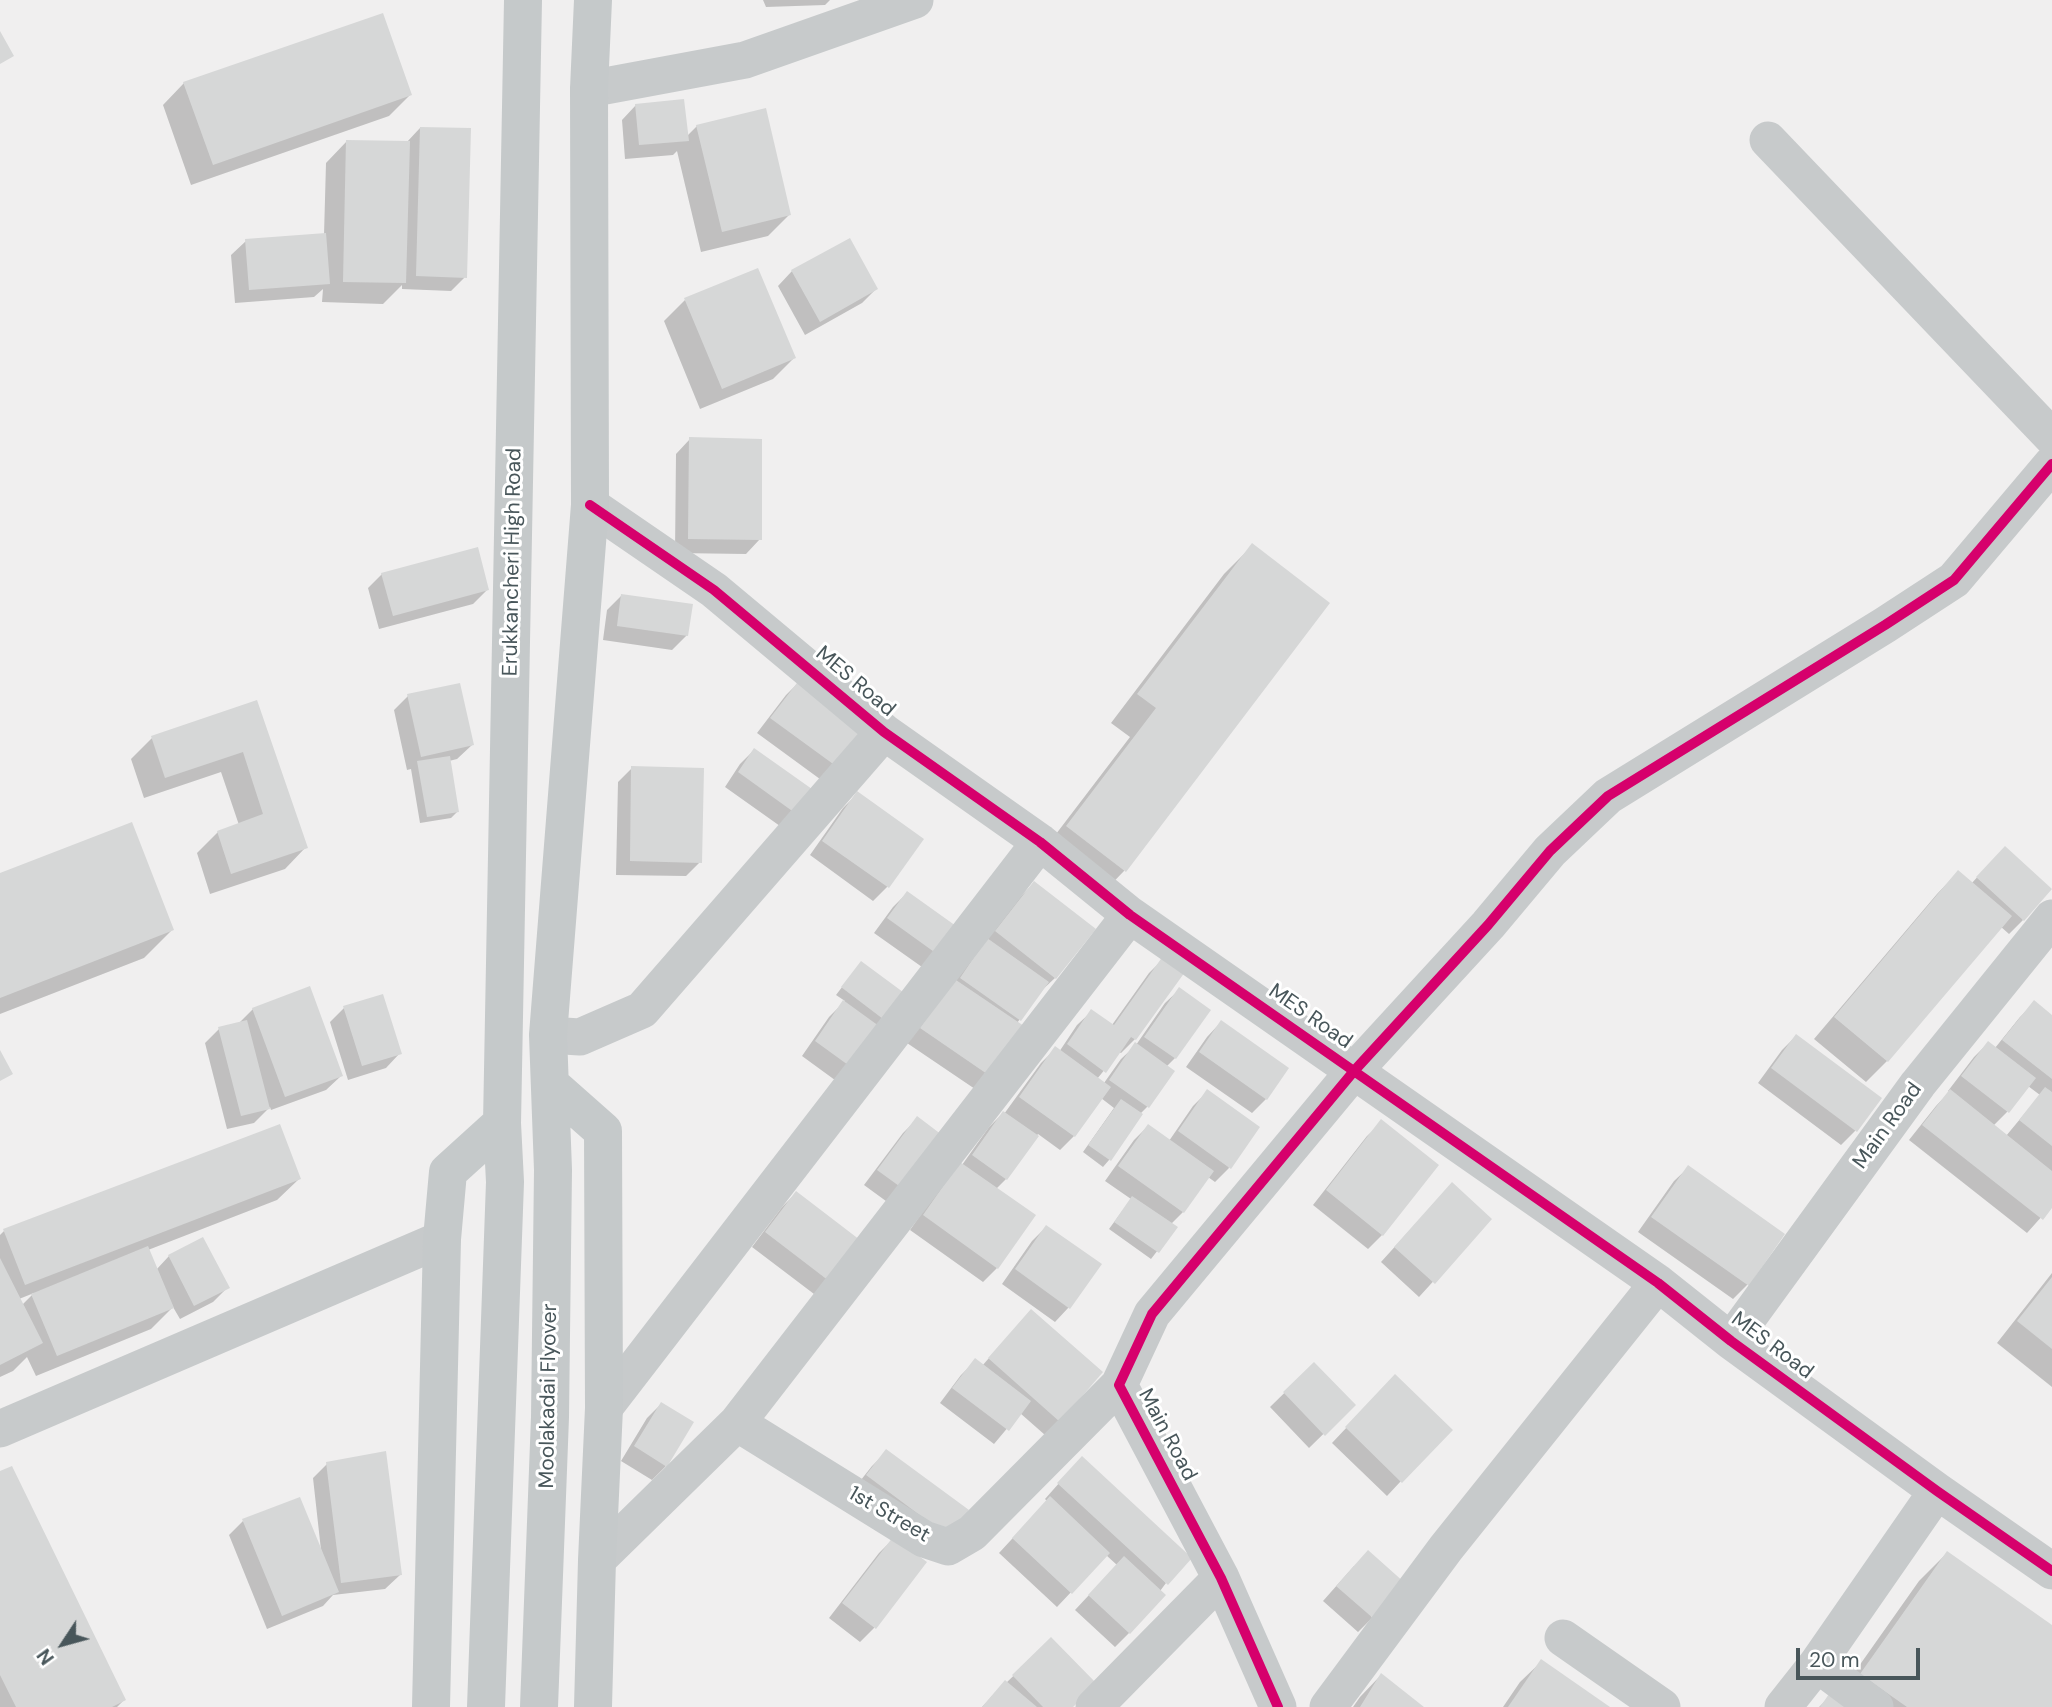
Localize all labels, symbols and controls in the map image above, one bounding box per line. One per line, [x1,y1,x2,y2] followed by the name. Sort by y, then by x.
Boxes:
[498,448,528,676] street label: Erukkancheri High Road
[810,641,900,723] street label: MES Road
[1263,979,1357,1055] street label: MES Road
[1848,1078,1928,1174] street label: Main Road
[535,1303,563,1489] street label: Moolakadai Flyover
[1726,1307,1818,1385] street label: MES Road
[1132,1385,1202,1485] street label: Main Road
[844,1482,934,1548] street label: 1st Street
[28,1609,98,1679] north arrow
[1800,1634,1924,1678] scale bar
[31,1644,60,1670] text: N
[1809,1646,1860,1674] text: 20 m

